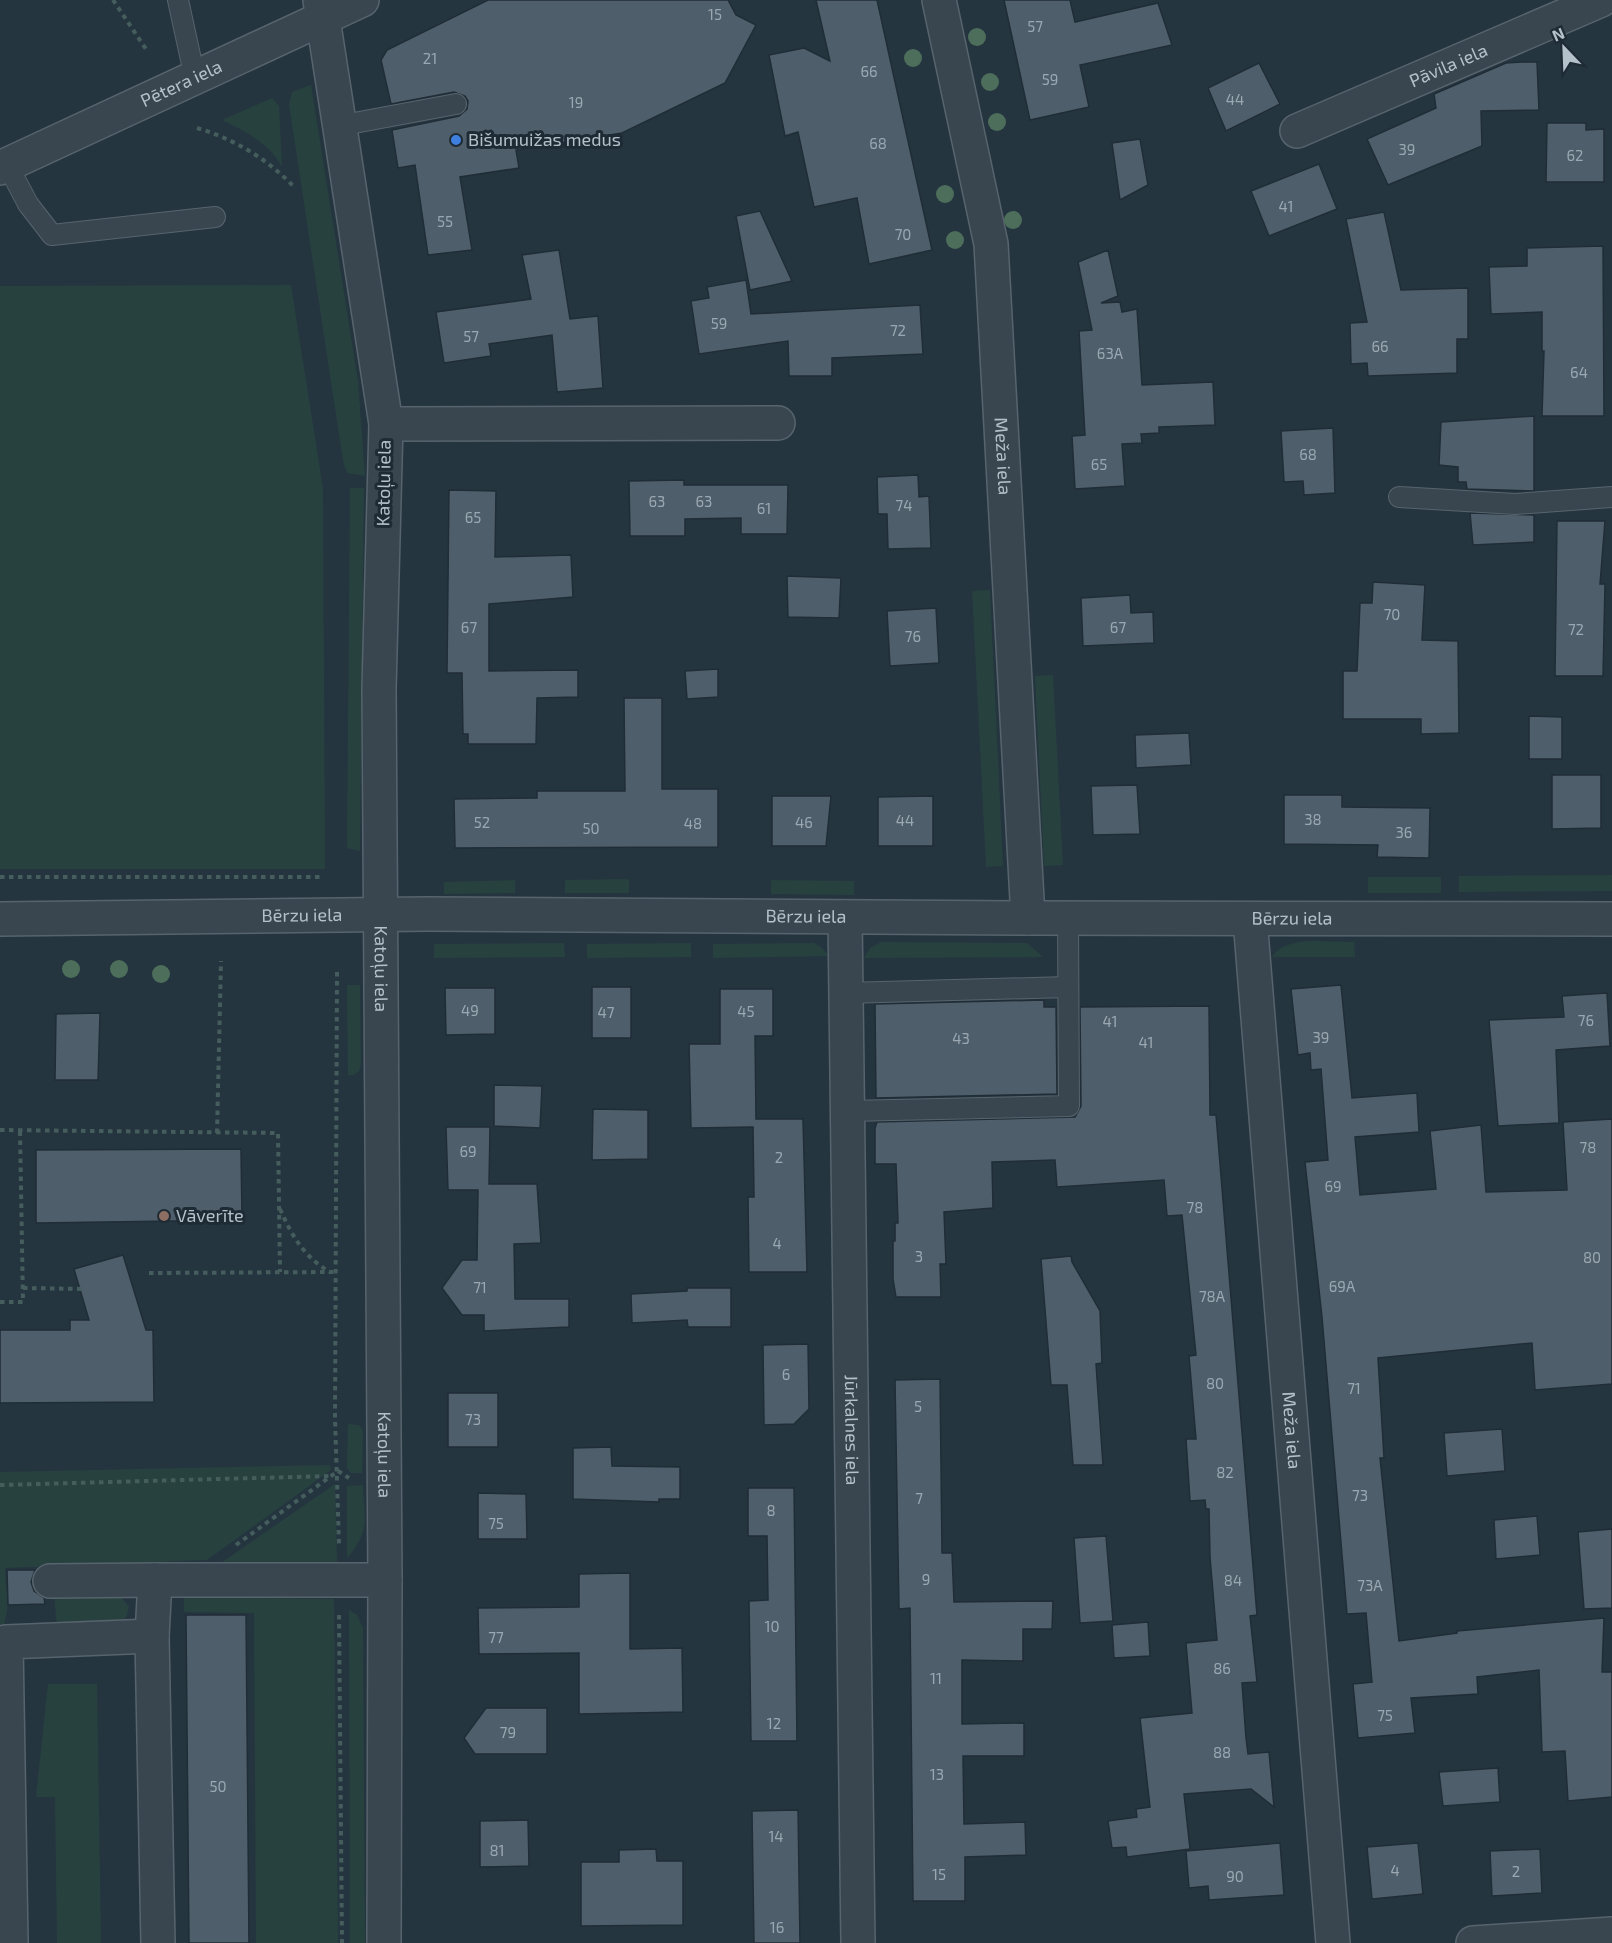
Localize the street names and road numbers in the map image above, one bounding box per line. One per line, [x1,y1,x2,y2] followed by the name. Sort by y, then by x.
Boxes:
[1406,38,1491,91] street label: Pāvila iela
[137,55,225,111] street label: Pētera iela
[991,417,1017,496] street label: Meža iela
[371,440,396,526] street label: Katoļu iela
[261,903,343,926] street label: Bērzu iela
[765,904,847,927] street label: Bērzu iela
[1251,906,1332,929] street label: Bērzu iela
[370,925,393,1012] street label: Katoļu iela
[841,1374,864,1485] street label: Jūrkalnes iela
[1278,1391,1307,1470] street label: Meža iela
[373,1411,396,1498] street label: Katoļu iela

